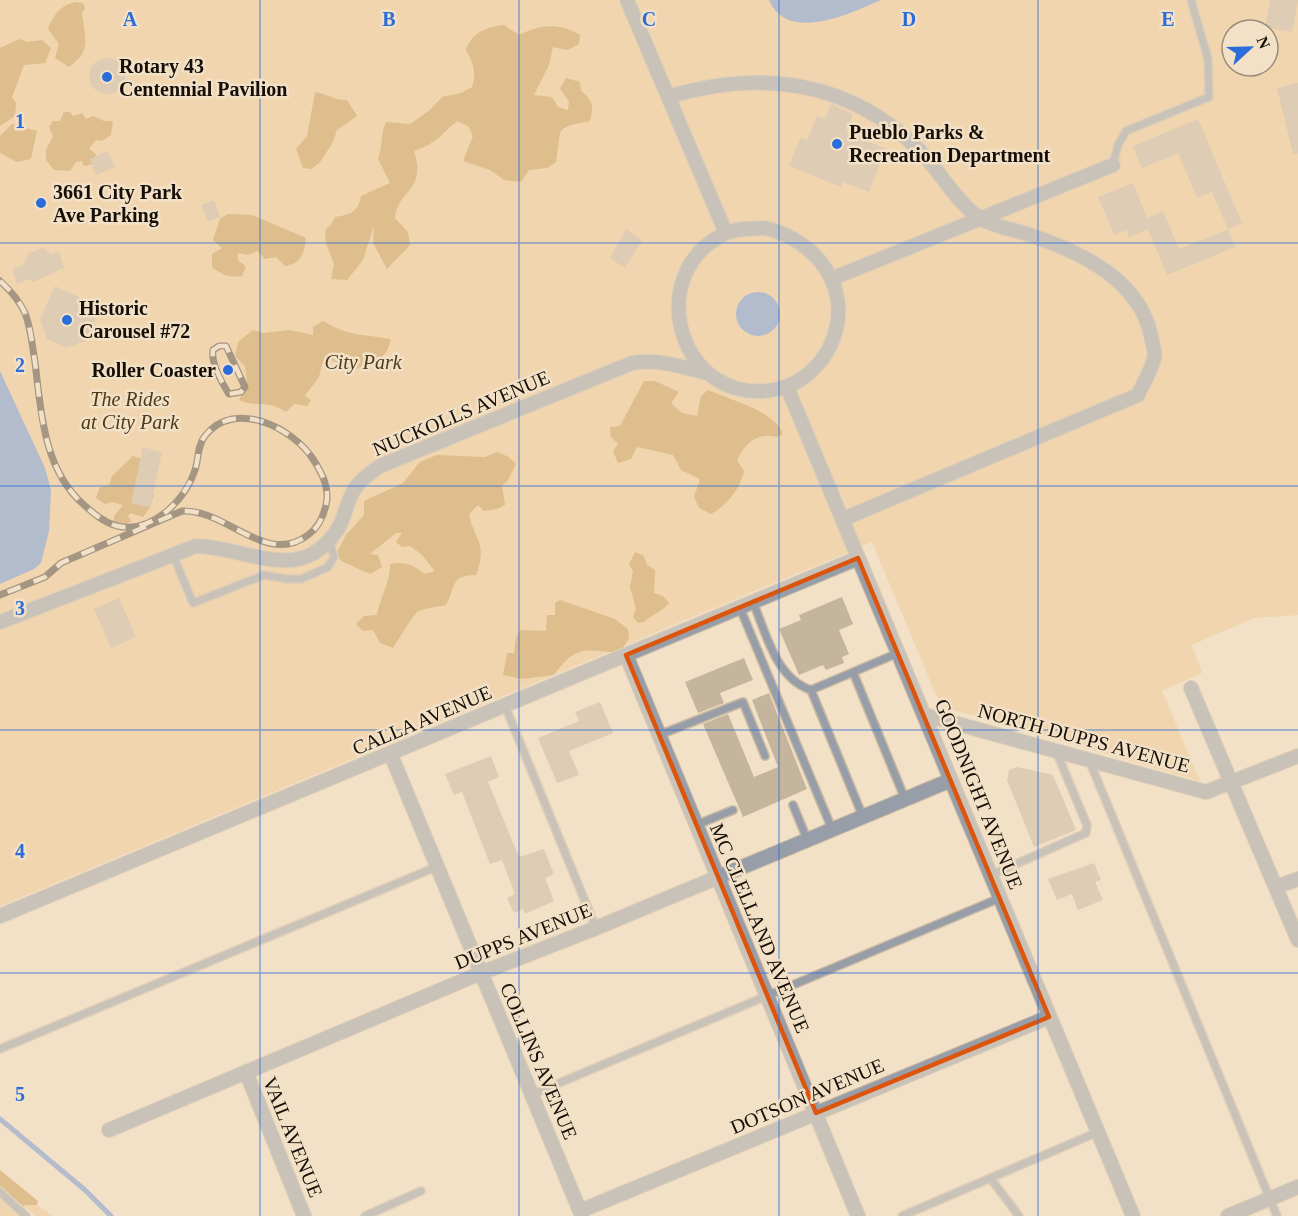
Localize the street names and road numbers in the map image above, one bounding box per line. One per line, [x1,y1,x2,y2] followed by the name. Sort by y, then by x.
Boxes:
[369,366,553,460] street label: NUCKOLLS AVENUE
[349,681,495,759] street label: CALLA AVENUE
[931,696,1027,892] street label: GOODNIGHT AVENUE
[976,699,1192,777] street label: NORTH DUPPS AVENUE
[706,820,814,1036] street label: MC CLELLAND AVENUE
[451,898,595,974] street label: DUPPS AVENUE
[496,979,582,1143] street label: COLLINS AVENUE
[727,1054,887,1138] street label: DOTSON AVENUE
[259,1074,327,1200] street label: VAIL AVENUE

